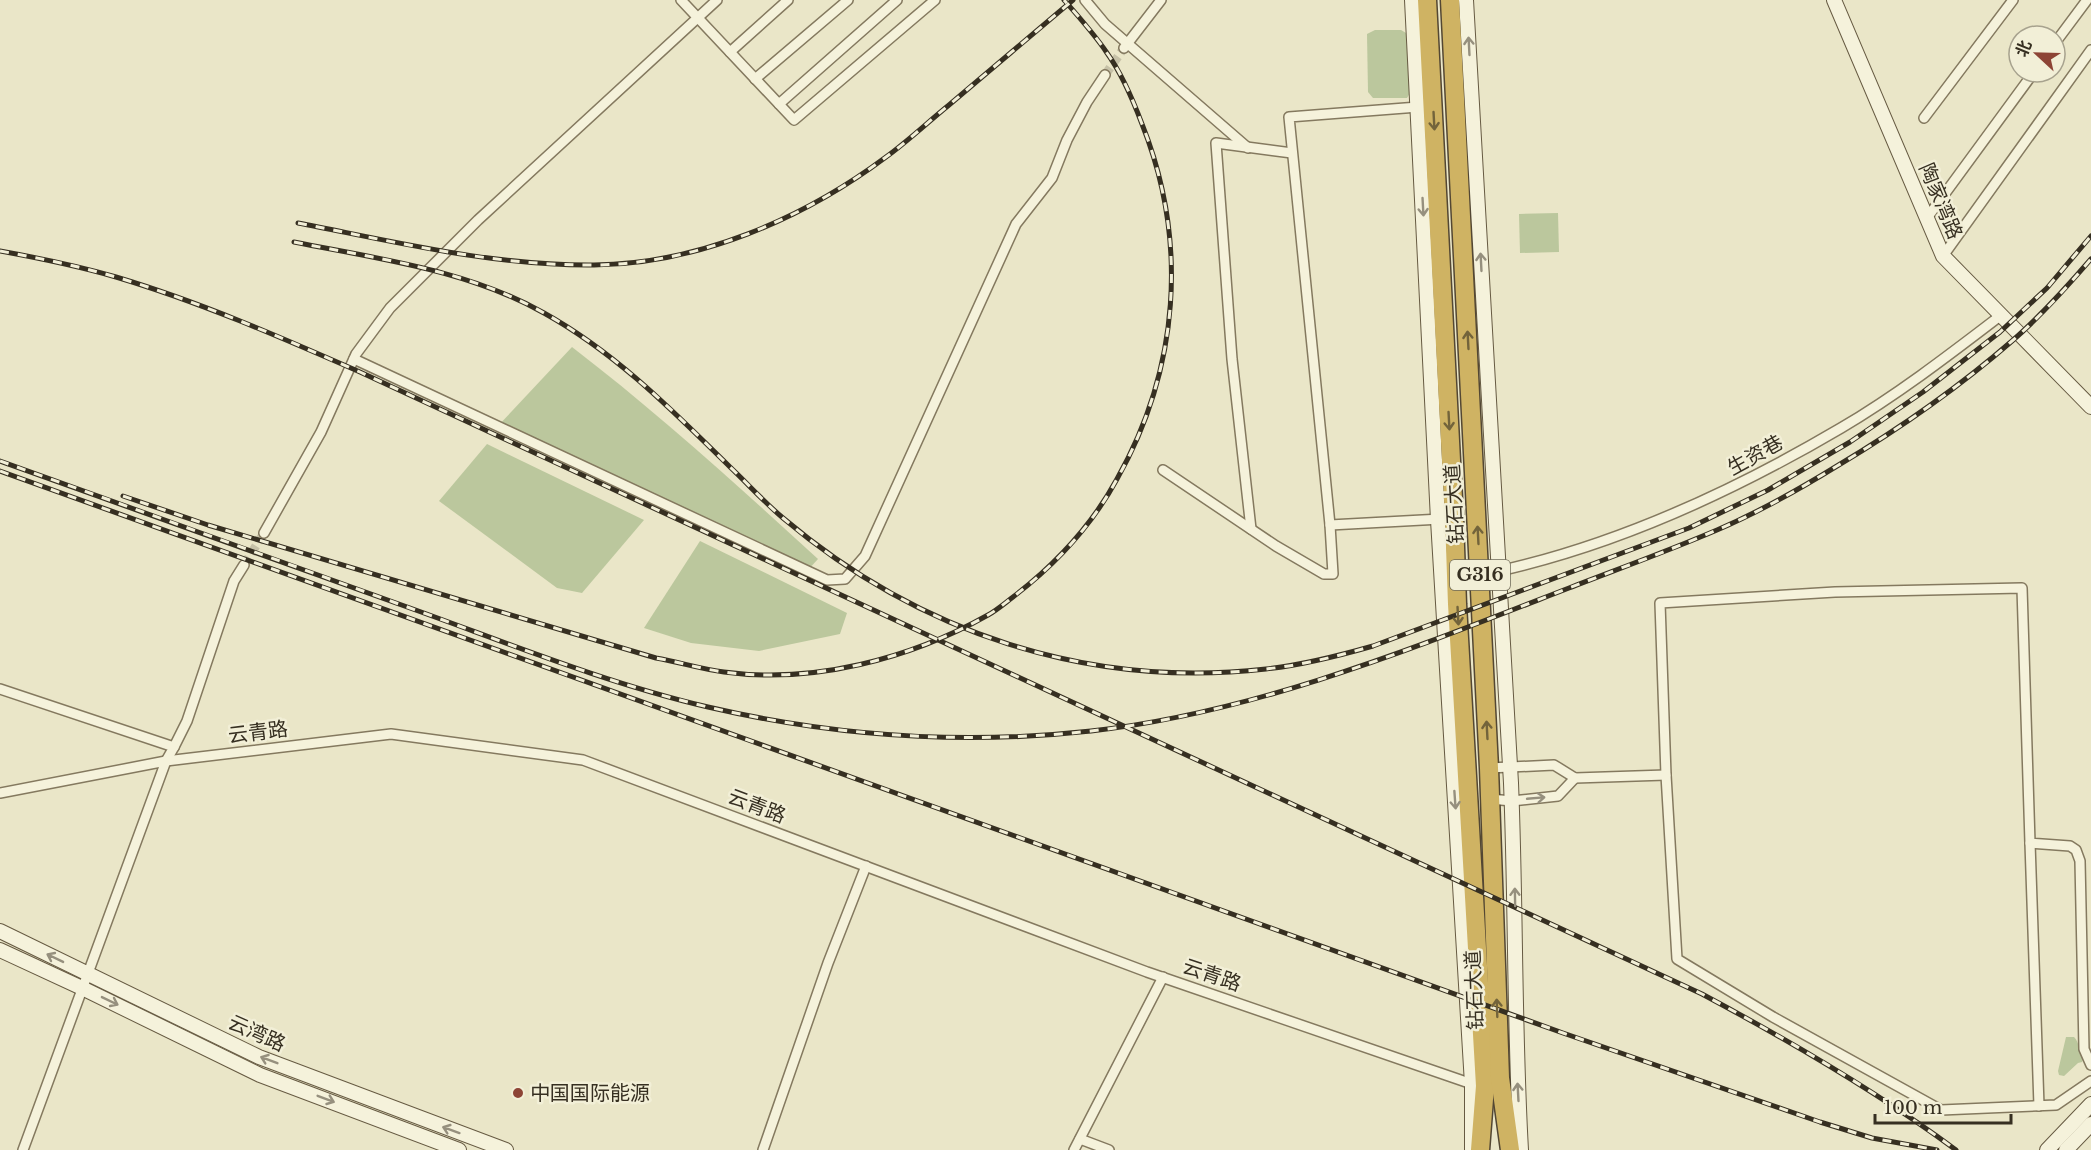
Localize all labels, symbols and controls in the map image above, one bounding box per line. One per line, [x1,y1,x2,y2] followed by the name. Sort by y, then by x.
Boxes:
[2007,24,2067,84] north arrow
[1463,36,1474,56] one-way arrow
[2011,37,2035,60] text: 北
[1428,111,1439,131] one-way arrow
[1914,159,1968,243] street label: 陶家湾路
[1418,197,1429,217] one-way arrow
[1475,252,1486,272] one-way arrow
[1463,331,1474,351] one-way arrow
[1444,410,1455,430] one-way arrow
[1723,430,1787,480] street label: 生资巷
[1440,463,1468,545] street label: 钻石大道
[1472,525,1483,545] one-way arrow
[1450,560,1510,590] road number: G316
[1452,605,1463,625] one-way arrow
[227,716,289,748] street label: 云青路
[1482,720,1493,740] one-way arrow
[725,784,789,828] street label: 云青路
[1450,790,1461,810] one-way arrow
[1526,792,1546,803] one-way arrow
[1509,887,1520,907] one-way arrow
[1461,950,1487,1030] street label: 钻石大道
[47,952,65,963] one-way arrow
[1180,954,1244,996] street label: 云青路
[101,996,119,1008] one-way arrow
[1492,999,1503,1019] one-way arrow
[225,1010,289,1056] street label: 云湾路
[260,1054,279,1065] one-way arrow
[530,1081,650,1105] place label: 中国国际能源
[1512,1082,1523,1102] one-way arrow
[511,1086,525,1100] marker: 中国国际能源
[1875,1087,2012,1125] scale bar
[316,1095,335,1106] one-way arrow
[1884,1097,1942,1119] text: 100 m
[442,1124,461,1135] one-way arrow

